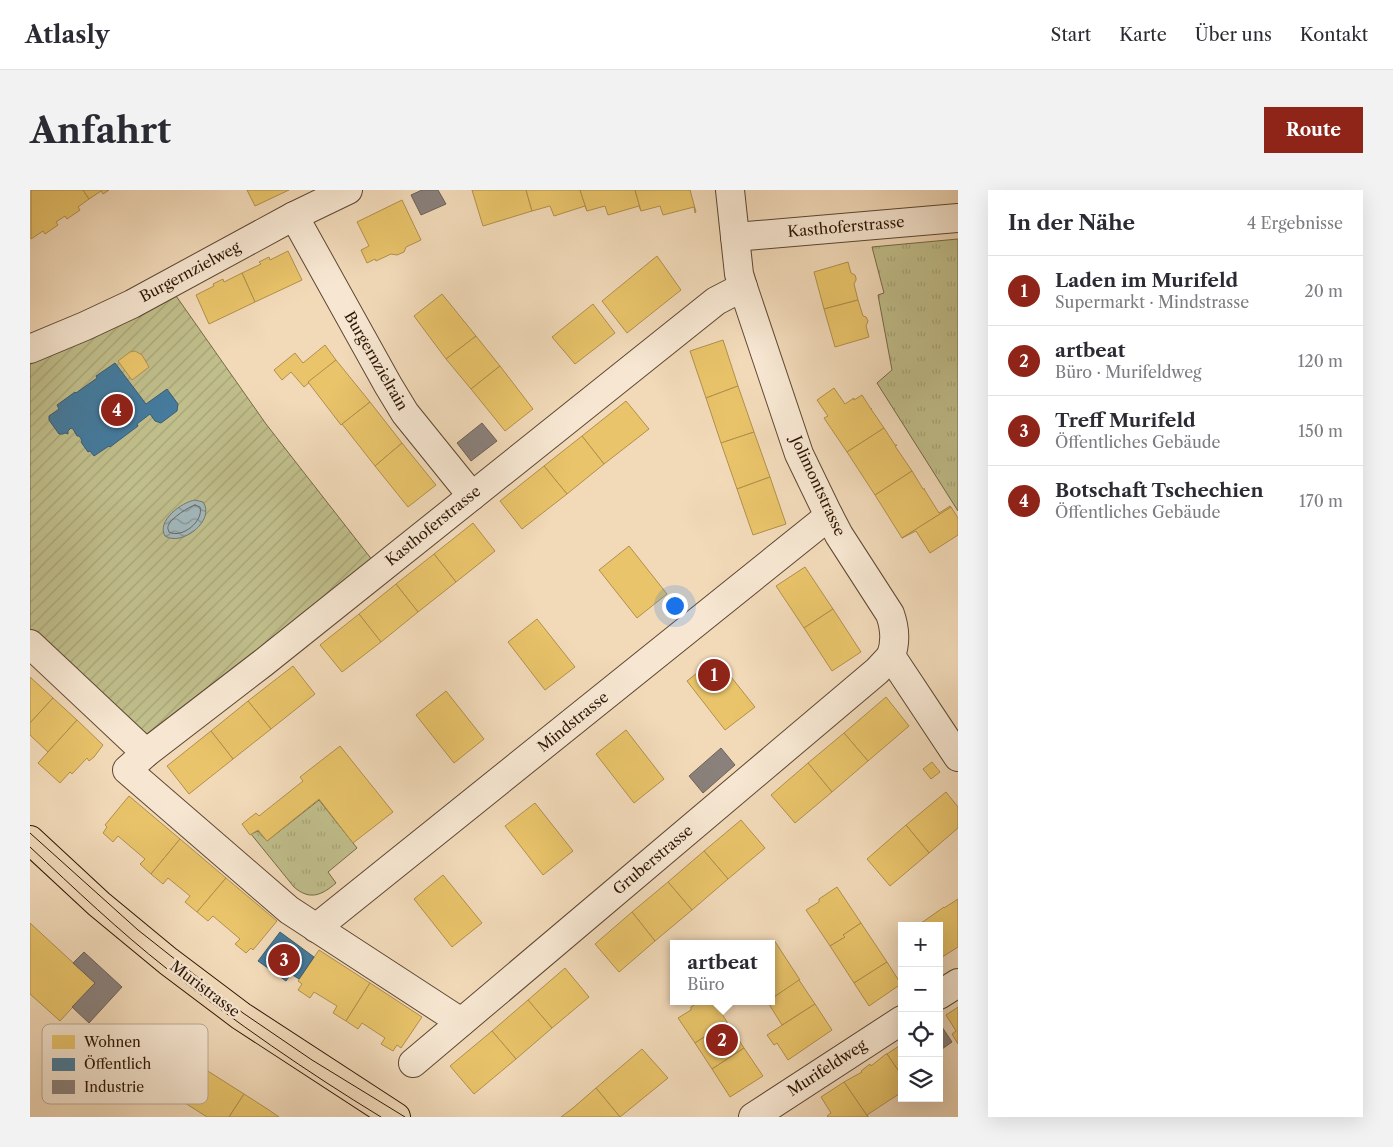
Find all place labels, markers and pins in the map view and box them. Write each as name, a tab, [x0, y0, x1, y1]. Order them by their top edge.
pin: 4	[101, 391, 133, 429]
pin: 1	[698, 656, 730, 694]
pin: 3	[268, 941, 300, 979]
pin: 2	[706, 1021, 738, 1059]

